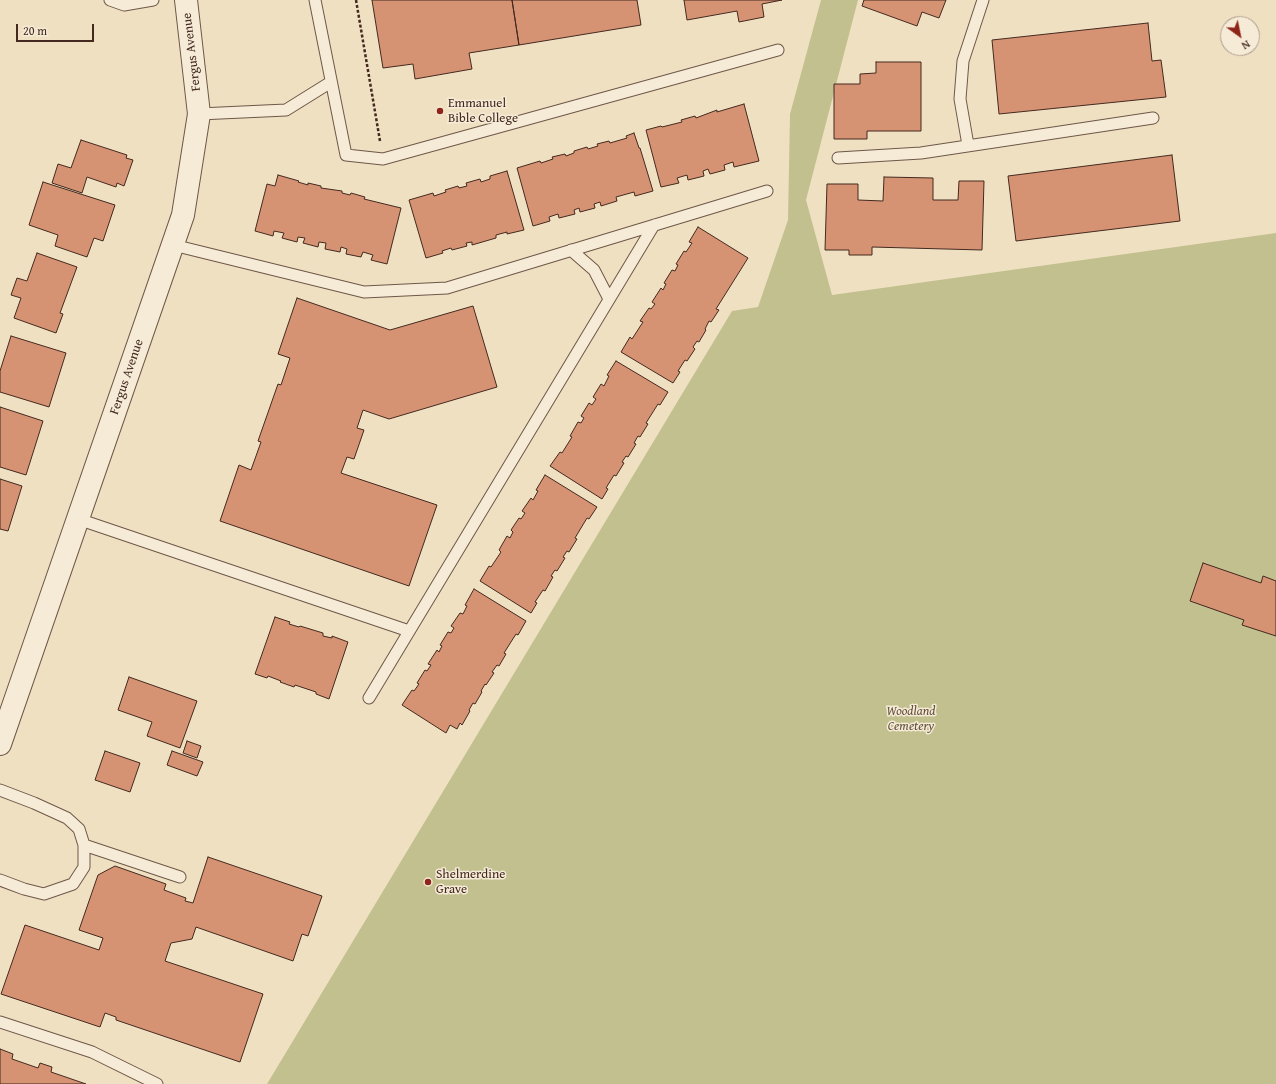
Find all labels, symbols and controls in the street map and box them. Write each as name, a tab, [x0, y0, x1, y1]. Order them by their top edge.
street label: Fergus Avenue	[179, 12, 205, 92]
scale bar	[18, 16, 96, 42]
north arrow	[1220, 16, 1260, 56]
text: 20 m	[23, 22, 47, 39]
text: N	[1239, 37, 1253, 54]
place label: Emmanuel Bible College	[448, 96, 518, 127]
marker: Emmanuel Bible College	[435, 106, 445, 116]
street label: Fergus Avenue	[107, 337, 147, 417]
park label: Woodland Cemetery	[886, 704, 936, 735]
place label: Shelmerdine Grave	[436, 867, 505, 898]
marker: Shelmerdine Grave	[423, 877, 433, 887]

